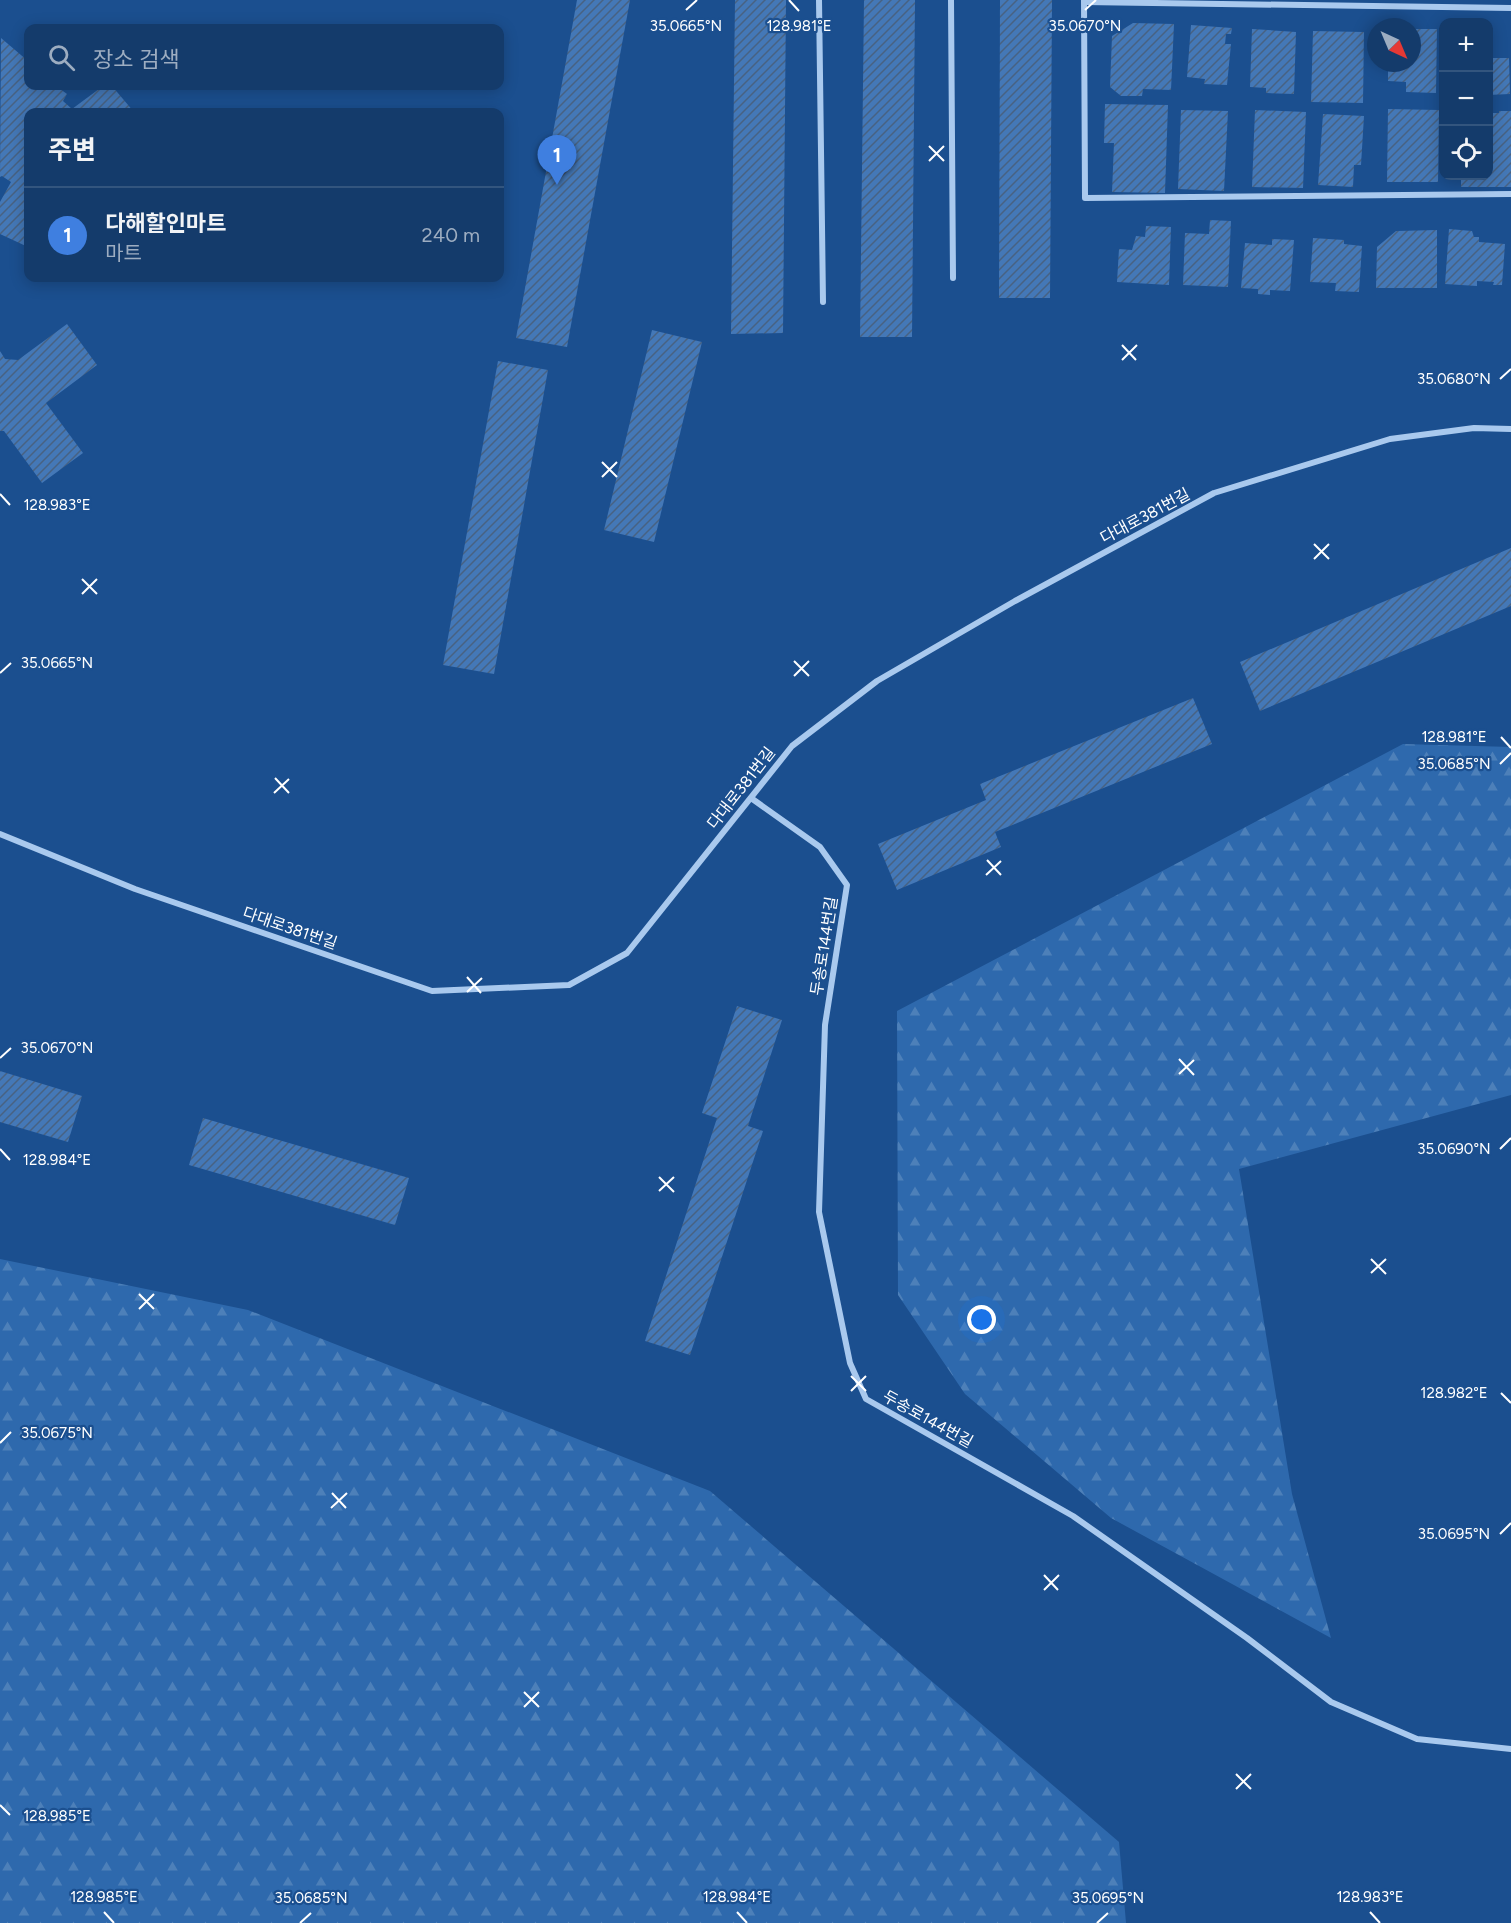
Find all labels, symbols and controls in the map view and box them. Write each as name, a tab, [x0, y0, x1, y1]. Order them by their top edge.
text: 35.0665°N	[650, 17, 722, 35]
text: 128.981°E	[766, 17, 832, 35]
text: 35.0670°N	[1049, 17, 1121, 35]
north arrow	[1367, 18, 1421, 72]
map controls	[1439, 18, 1493, 180]
button: +	[1439, 18, 1493, 72]
search box	[24, 24, 504, 90]
icon: search	[45, 41, 78, 74]
text: 장소 검색	[93, 46, 179, 73]
button: −	[1439, 72, 1493, 126]
button: locate	[1439, 126, 1493, 180]
text: 주변	[48, 134, 96, 166]
pin: 1	[538, 136, 576, 185]
text: 다해할인마트	[105, 210, 226, 237]
text: 1	[63, 223, 72, 247]
text: 240 m	[422, 223, 480, 247]
text: 마트	[105, 241, 142, 265]
text: 35.0680°N	[1417, 370, 1491, 388]
street label: 다대로381번길	[1097, 484, 1193, 548]
text: 128.983°E	[23, 496, 91, 514]
text: 35.0665°N	[21, 654, 93, 672]
text: 128.981°E	[1421, 728, 1487, 746]
street label: 다대로381번길	[703, 743, 779, 833]
text: 35.0685°N	[1418, 755, 1491, 773]
street label: 두송로144번길	[807, 895, 841, 997]
street label: 다대로381번길	[240, 903, 340, 953]
text: 35.0670°N	[21, 1039, 93, 1057]
text: 35.0690°N	[1417, 1140, 1491, 1158]
text: 128.984°E	[23, 1151, 91, 1169]
your location	[967, 1305, 996, 1334]
text: 128.982°E	[1420, 1384, 1488, 1402]
street label: 두송로144번길	[880, 1386, 976, 1452]
text: 35.0675°N	[21, 1424, 93, 1442]
text: 35.0695°N	[1418, 1525, 1490, 1543]
text: 128.985°E	[23, 1807, 91, 1825]
text: 128.985°E	[70, 1888, 138, 1906]
text: 128.984°E	[703, 1888, 771, 1906]
text: 128.983°E	[1336, 1888, 1404, 1906]
text: 35.0685°N	[275, 1889, 348, 1907]
text: 35.0695°N	[1072, 1889, 1144, 1907]

